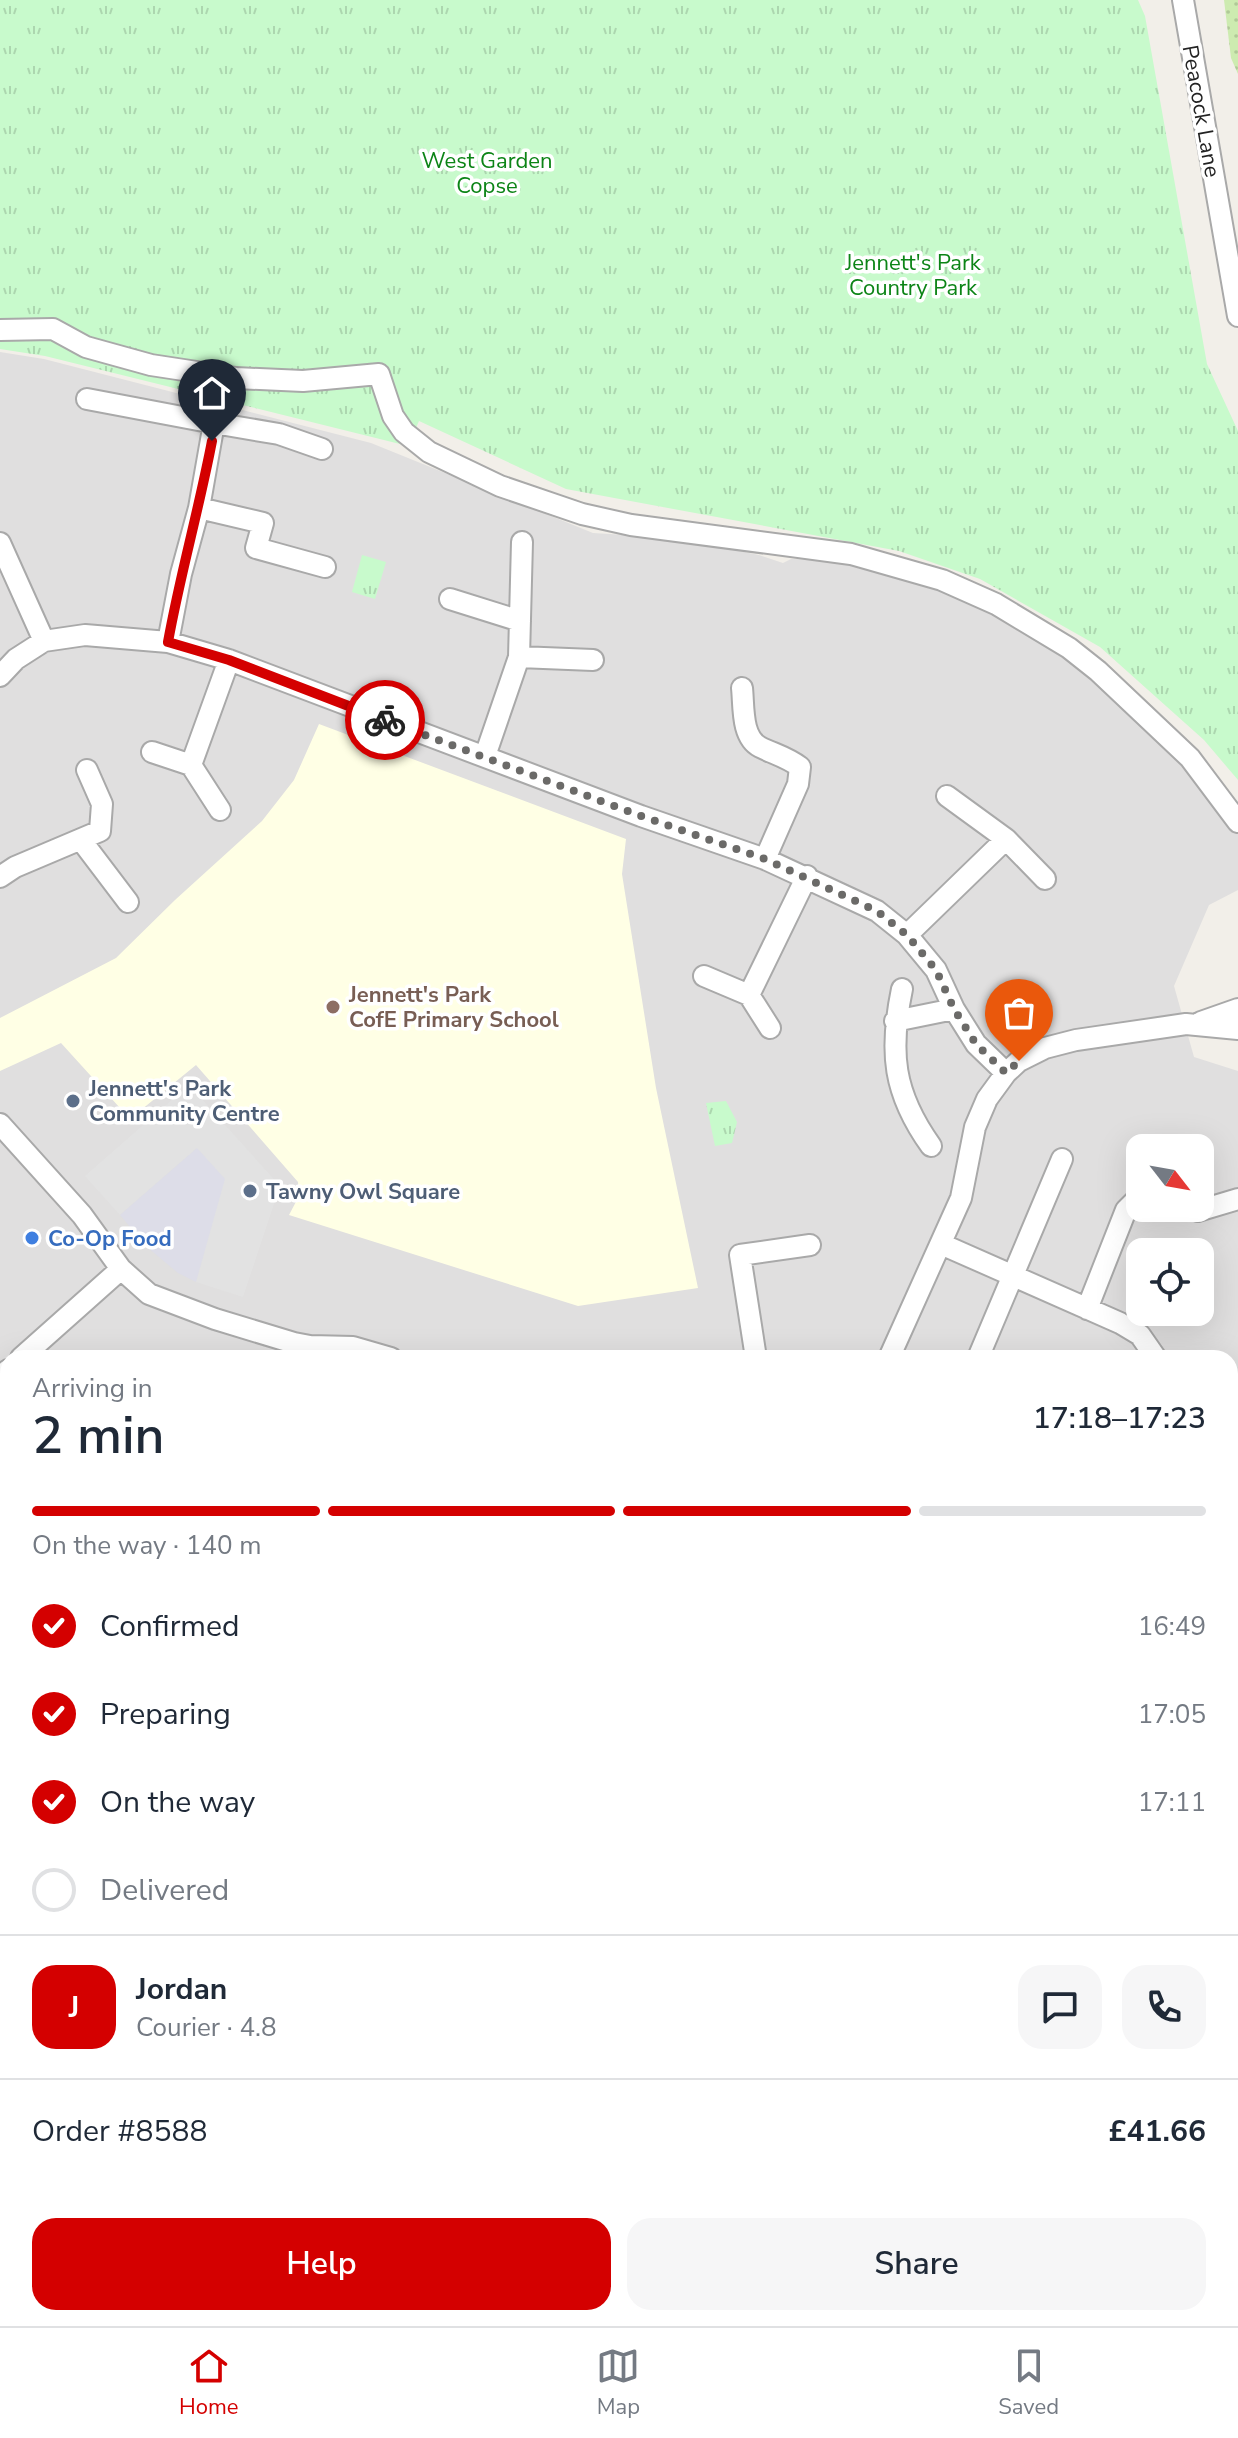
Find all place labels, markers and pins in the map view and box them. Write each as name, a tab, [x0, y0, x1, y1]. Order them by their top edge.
pin	[178, 359, 246, 441]
pin	[985, 979, 1053, 1061]
place label: Jennett's Park CofE Primary School	[348, 980, 559, 1035]
marker: Jennett's Park CofE Primary School	[324, 998, 342, 1016]
place label: Jennett's Park Community Centre	[88, 1074, 280, 1129]
marker: Jennett's Park Community Centre	[64, 1092, 82, 1110]
place label: Tawny Owl Square	[266, 1177, 460, 1207]
marker: Tawny Owl Square	[241, 1182, 259, 1200]
place label: Co-Op Food	[48, 1224, 172, 1254]
marker: Co-Op Food	[23, 1229, 41, 1247]

